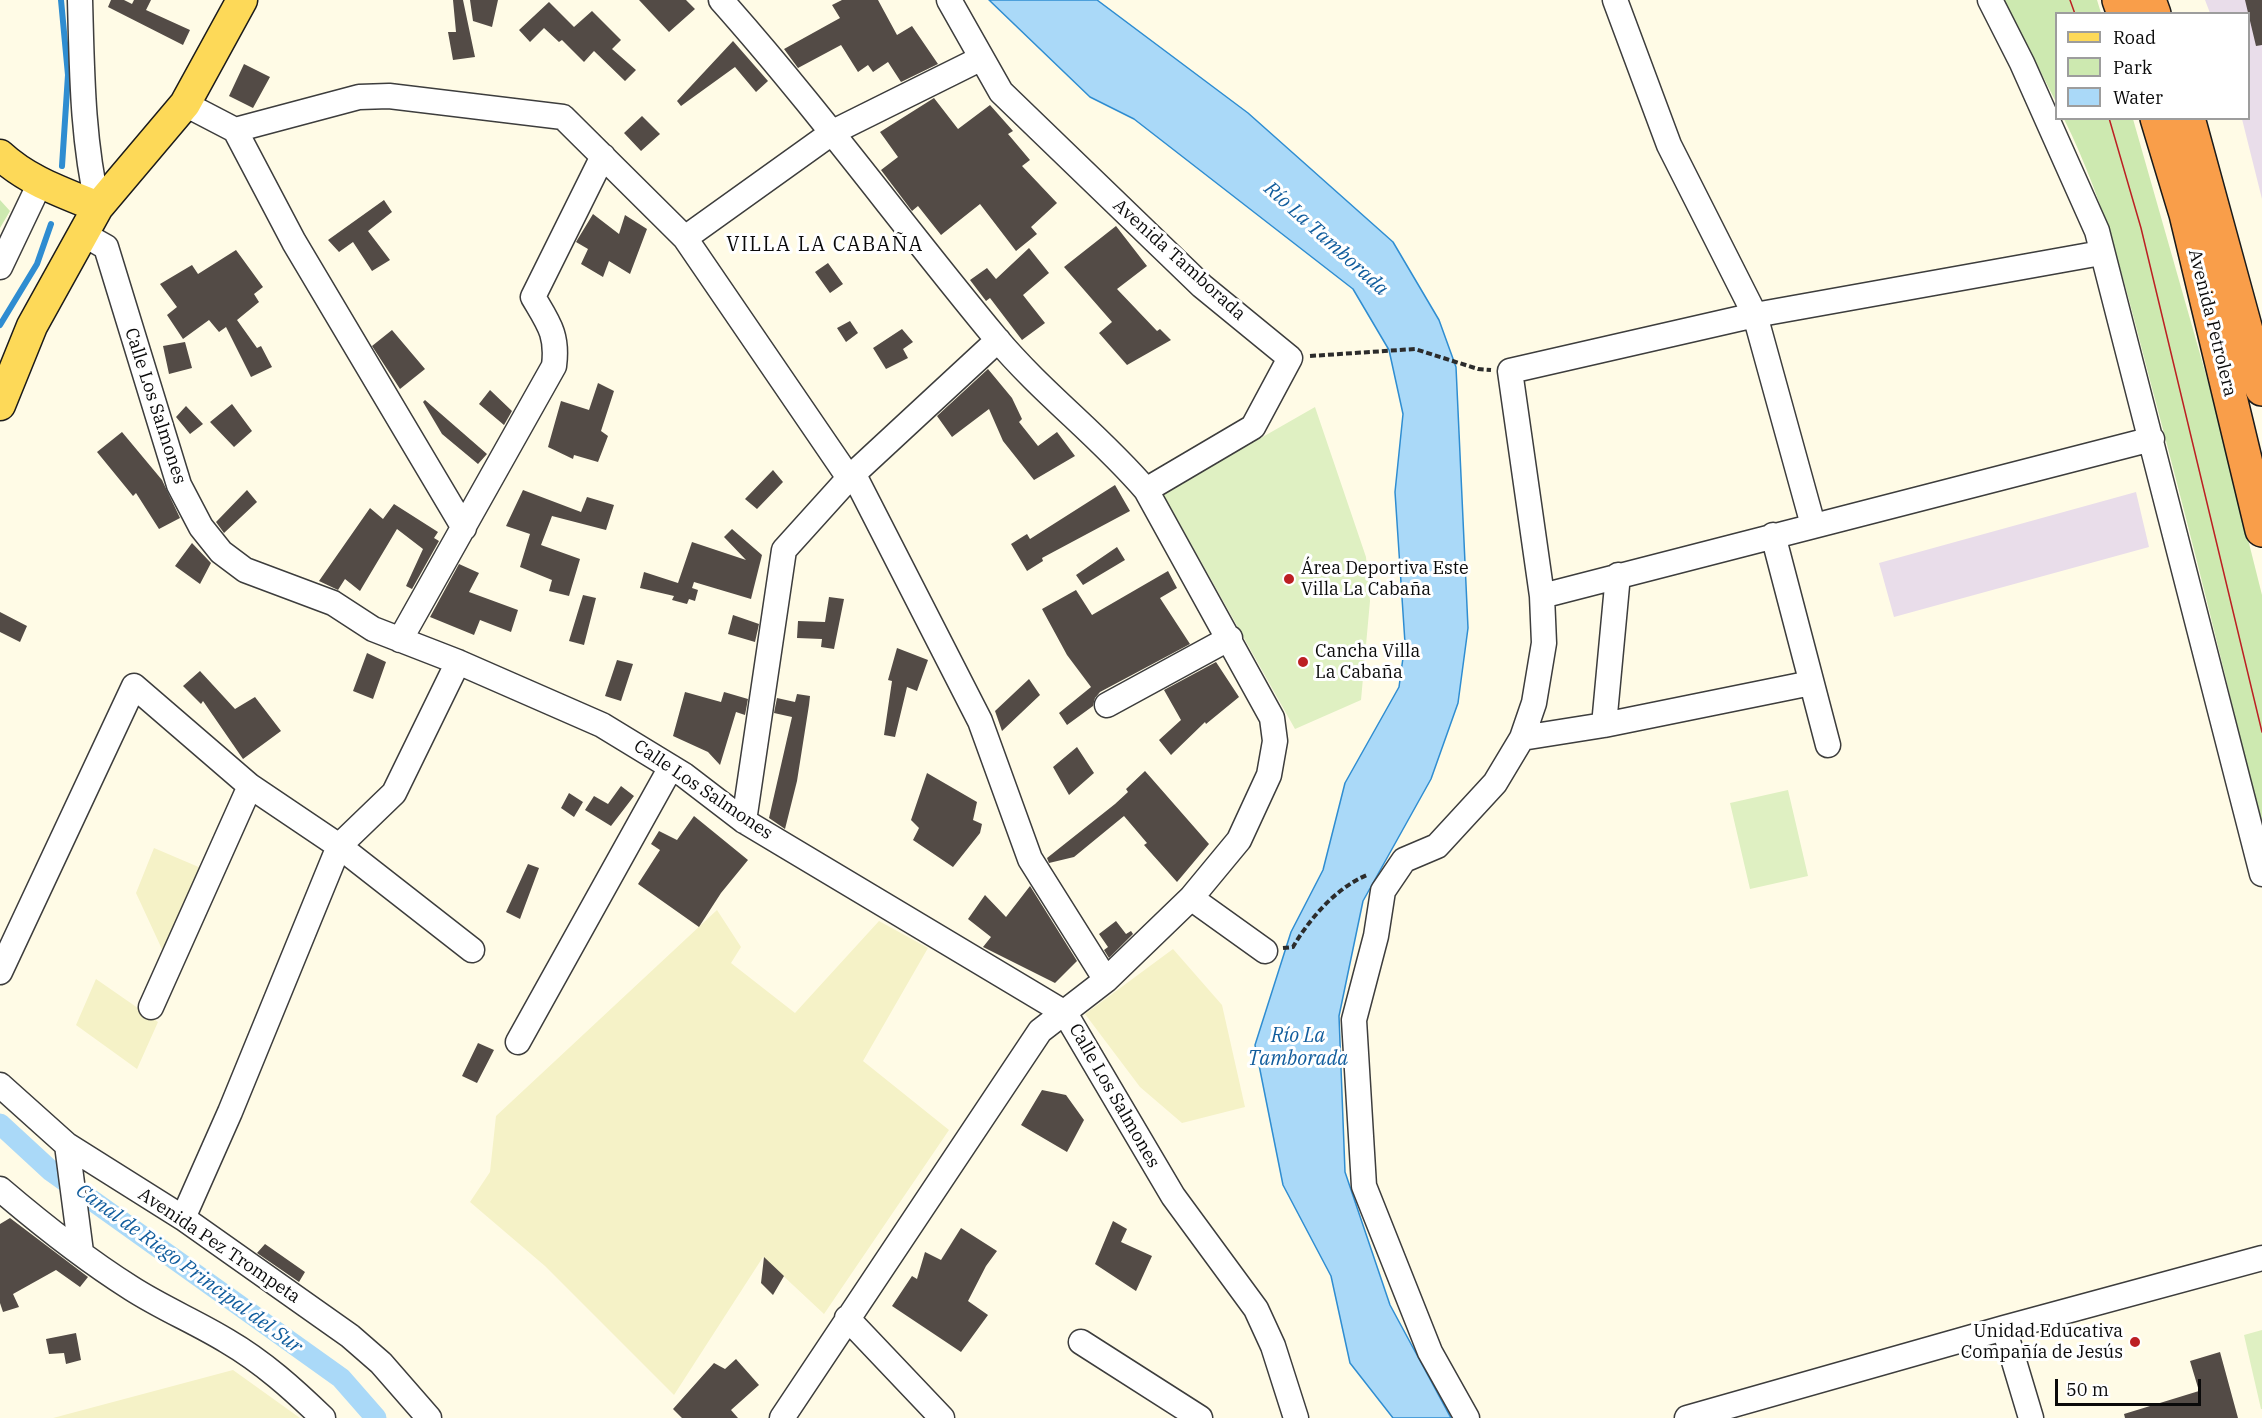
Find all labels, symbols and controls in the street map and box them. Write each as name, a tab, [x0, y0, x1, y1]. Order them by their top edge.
legend	[2055, 12, 2250, 120]
text: Road	[2113, 26, 2156, 49]
text: Park	[2113, 56, 2152, 79]
text: Water	[2113, 86, 2163, 109]
water label: Río La Tamborada	[1259, 177, 1393, 301]
street label: Avenida Tamborada	[1108, 195, 1250, 325]
district label: VILLA LA CABAÑA	[726, 233, 924, 257]
street label: Avenida Petrolera	[2183, 247, 2241, 399]
street label: Calle Los Salmones	[120, 325, 190, 487]
place label: Área Deportiva Este Villa La Cabaña	[1301, 558, 1469, 600]
marker: Área Deportiva Este Villa La Cabaña	[1282, 572, 1296, 586]
place label: Cancha Villa La Cabaña	[1315, 641, 1420, 684]
marker: Cancha Villa La Cabaña	[1296, 655, 1310, 669]
street label: Calle Los Salmones	[629, 736, 777, 844]
street label: Calle Los Salmones	[1064, 1020, 1164, 1172]
water label: Río La Tamborada	[1248, 1024, 1348, 1071]
water label: Canal de Riego Principal del Sur	[71, 1179, 307, 1359]
street label: Avenida Pez Trompeta	[134, 1184, 304, 1308]
place label: Unidad Educativa Compañía de Jesús	[1961, 1321, 2123, 1364]
marker: Unidad Educativa Compañía de Jesús	[2128, 1335, 2142, 1349]
scale bar	[2058, 1367, 2204, 1405]
text: 50 m	[2066, 1378, 2109, 1401]

